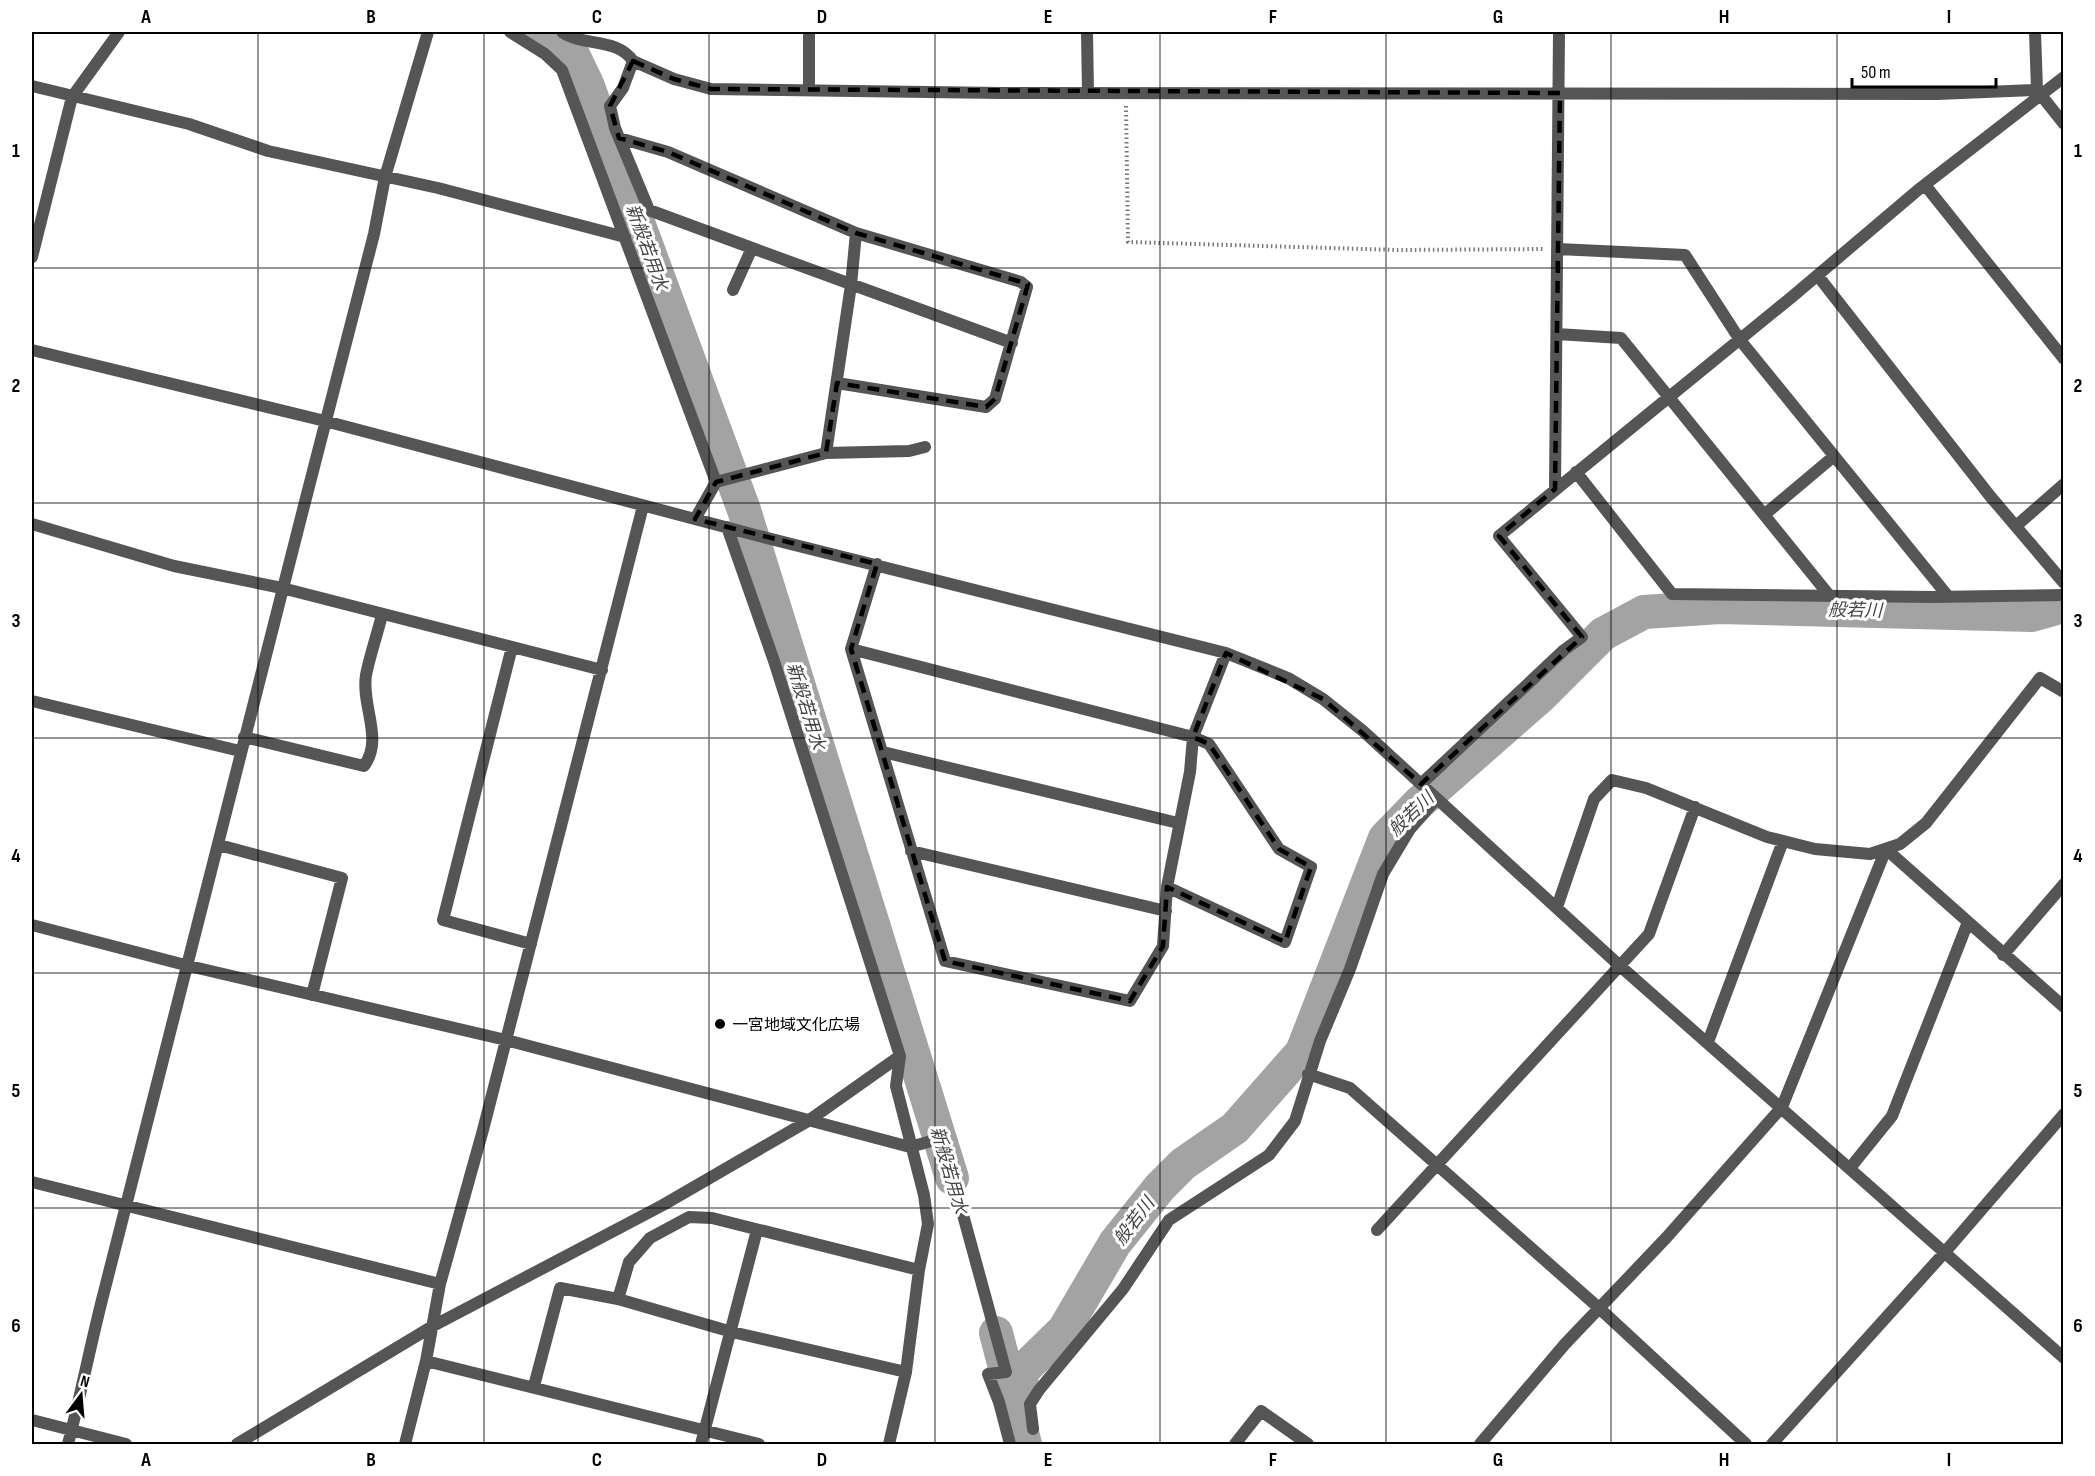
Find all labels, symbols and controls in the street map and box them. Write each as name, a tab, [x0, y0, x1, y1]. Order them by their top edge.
text: A	[140, 5, 151, 29]
text: B	[366, 5, 376, 29]
text: C	[592, 5, 602, 29]
text: D	[817, 5, 827, 29]
text: E	[1044, 5, 1052, 29]
text: F	[1269, 5, 1277, 29]
text: G	[1493, 5, 1503, 29]
text: H	[1719, 5, 1729, 29]
text: I	[1947, 5, 1951, 29]
scale bar	[1852, 51, 1996, 89]
text: 50 m	[1861, 62, 1891, 83]
text: 1	[12, 139, 20, 163]
text: 1	[2074, 139, 2082, 163]
water label: 新般若用水	[621, 201, 672, 295]
text: 2	[12, 374, 20, 398]
text: 2	[2074, 374, 2082, 398]
water label: 般若川	[1828, 600, 1884, 622]
text: 3	[12, 609, 21, 633]
text: 3	[2074, 609, 2083, 633]
water label: 新般若用水	[782, 660, 829, 754]
water label: 般若川	[1385, 787, 1440, 841]
text: 4	[11, 844, 21, 868]
text: 4	[2073, 844, 2083, 868]
place label: 一宮地域文化広場	[732, 1016, 860, 1035]
marker: 一宮地域文化広場	[713, 1017, 727, 1031]
text: 5	[12, 1079, 21, 1103]
text: 5	[2074, 1079, 2083, 1103]
water label: 新般若用水	[926, 1124, 972, 1218]
water label: 般若川	[1110, 1192, 1160, 1249]
text: 6	[11, 1314, 21, 1338]
text: 6	[2073, 1314, 2083, 1338]
north arrow	[51, 1365, 111, 1425]
text: N	[78, 1372, 91, 1392]
text: A	[140, 1448, 151, 1472]
text: B	[366, 1448, 376, 1472]
text: C	[592, 1448, 602, 1472]
text: D	[817, 1448, 827, 1472]
text: E	[1044, 1448, 1052, 1472]
text: F	[1269, 1448, 1277, 1472]
text: G	[1493, 1448, 1503, 1472]
text: H	[1719, 1448, 1729, 1472]
text: I	[1947, 1448, 1951, 1472]

